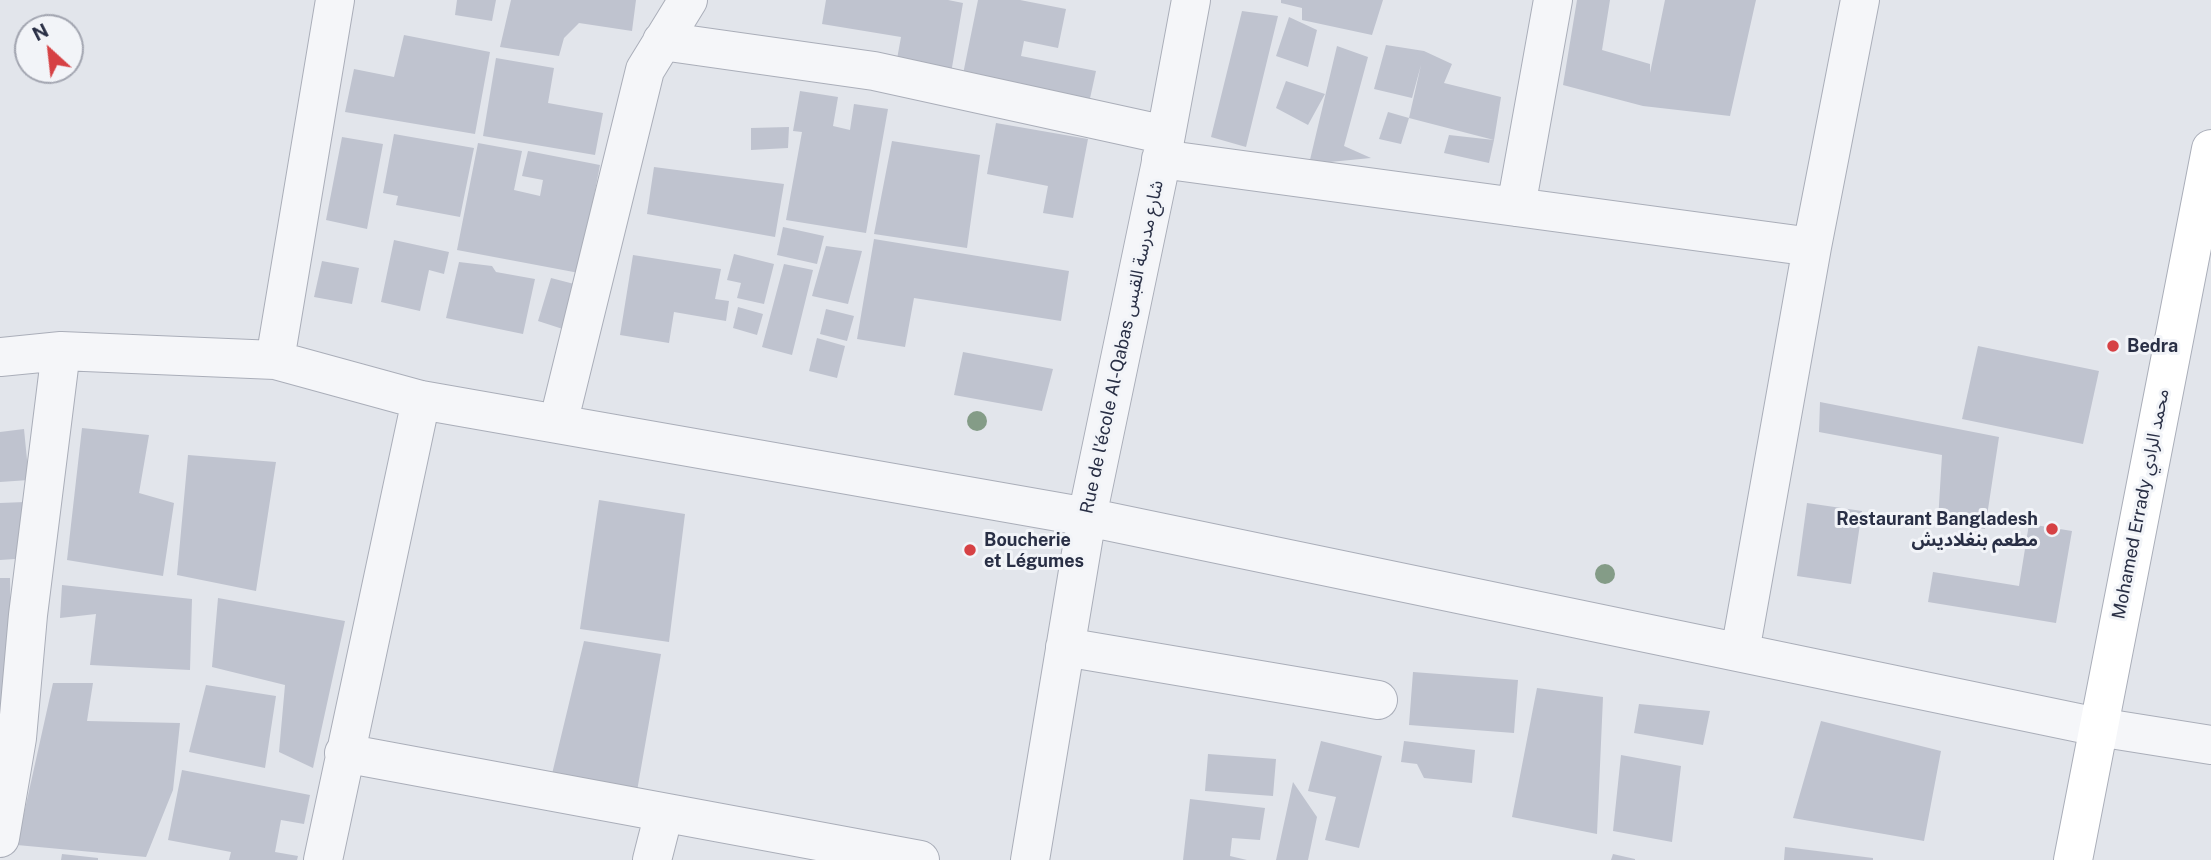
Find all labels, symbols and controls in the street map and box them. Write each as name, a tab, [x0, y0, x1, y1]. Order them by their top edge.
north arrow	[14, 14, 84, 84]
text: N	[29, 19, 52, 45]
street label: Rue de l'école Al-Qabas شارع مدرسة القبس	[1076, 178, 1168, 516]
place label: Bedra	[2127, 335, 2178, 357]
marker: Bedra	[2105, 338, 2121, 354]
street label: Mohamed Errady محمد الرادي	[2108, 387, 2174, 621]
place label: Restaurant Bangladesh مطعم بنغلاديش	[1836, 508, 2038, 550]
marker: Restaurant Bangladesh مطعم بنغلاديش	[2044, 521, 2060, 537]
place label: Boucherie et Légumes	[984, 529, 1084, 572]
marker: Boucherie et Légumes	[962, 542, 978, 558]

